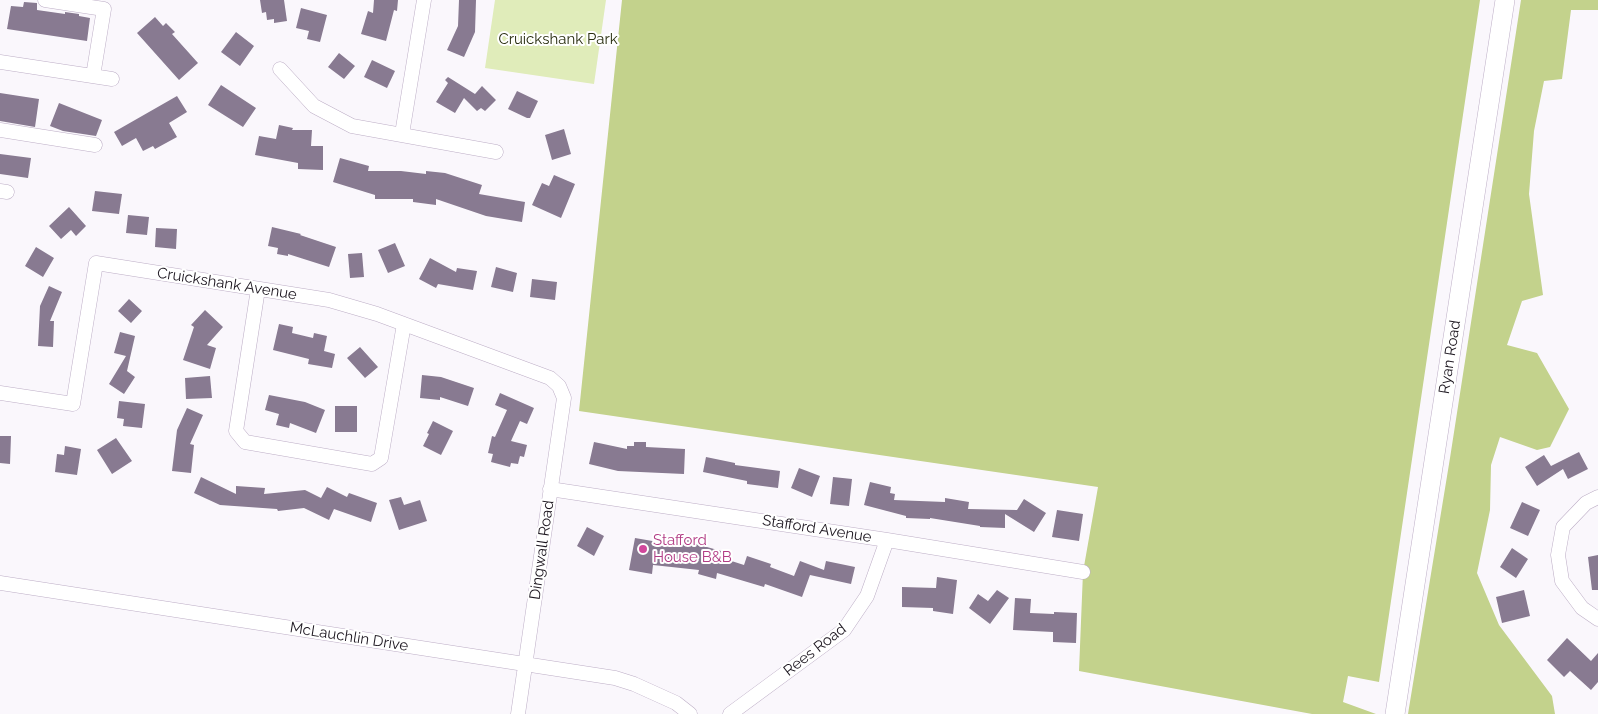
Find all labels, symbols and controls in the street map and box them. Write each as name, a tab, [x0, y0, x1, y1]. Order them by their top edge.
park label: Cruickshank Park	[498, 30, 618, 48]
street label: Cruickshank Avenue	[156, 264, 298, 304]
street label: Ryan Road	[1435, 319, 1465, 395]
street label: Dingwall Road	[526, 499, 558, 601]
street label: Stafford Avenue	[761, 511, 873, 547]
place label: Stafford House B&B	[653, 531, 732, 566]
marker: Stafford House B&B	[637, 543, 649, 555]
street label: McLauchlin Drive	[288, 619, 410, 655]
street label: Rees Road	[780, 620, 850, 680]

